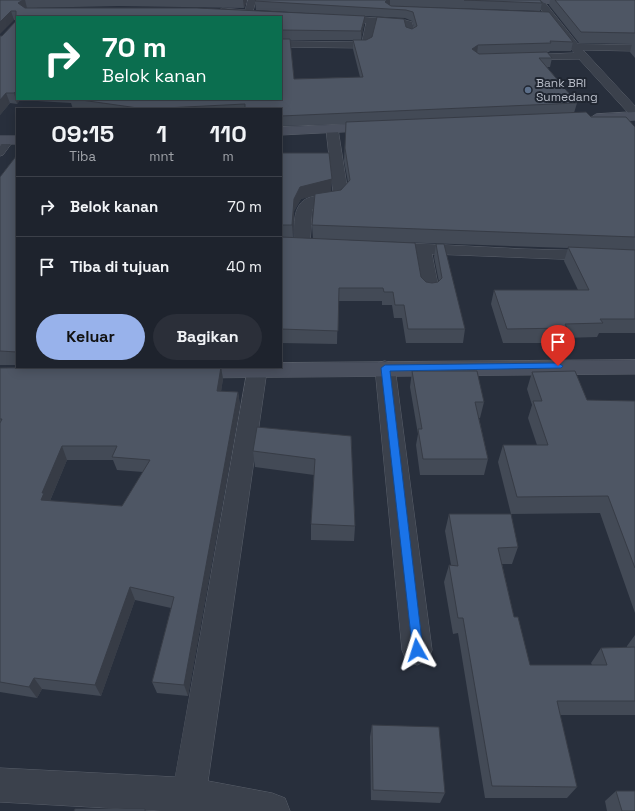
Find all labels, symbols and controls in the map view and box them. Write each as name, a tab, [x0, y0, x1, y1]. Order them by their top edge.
text: 70 m	[102, 29, 167, 65]
icon: right	[36, 32, 88, 84]
text: Belok kanan	[102, 64, 207, 87]
place label: Bank BRI Sumedang	[536, 75, 598, 105]
marker: Bank BRI Sumedang	[523, 85, 533, 95]
text: 09:15	[51, 118, 114, 149]
text: 1	[156, 118, 167, 149]
text: 110	[210, 118, 247, 149]
text: Tiba	[69, 148, 96, 165]
text: mnt	[149, 148, 174, 165]
text: m	[223, 148, 234, 165]
icon: right	[36, 196, 58, 218]
text: Belok kanan	[70, 197, 158, 216]
text: 70 m	[227, 197, 262, 216]
icon: arrive	[36, 256, 58, 278]
text: Tiba di tujuan	[70, 257, 169, 276]
text: 40 m	[226, 257, 262, 276]
button: Keluar	[36, 314, 145, 360]
button: Bagikan	[153, 314, 262, 360]
pin	[541, 325, 575, 366]
icon: arrive	[547, 331, 569, 353]
position arrow	[396, 629, 438, 671]

